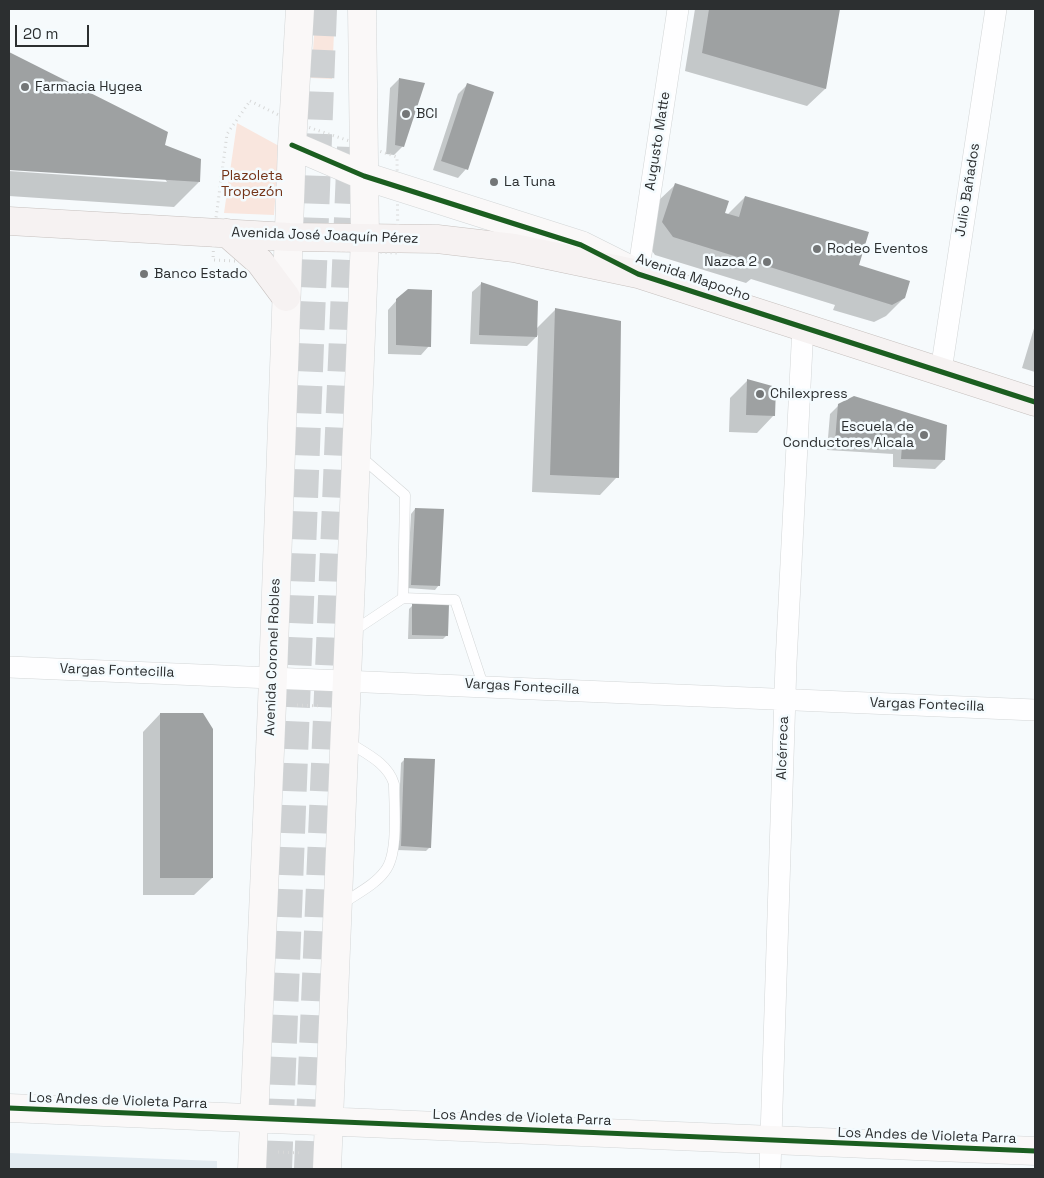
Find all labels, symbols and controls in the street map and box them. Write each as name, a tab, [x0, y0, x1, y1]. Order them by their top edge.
scale bar	[18, 15, 91, 47]
text: 20 m	[23, 24, 58, 43]
place label: Farmacia Hygea	[35, 79, 142, 95]
marker: Farmacia Hygea	[19, 81, 31, 93]
street label: Augusto Matte	[642, 90, 674, 192]
place label: BCI	[416, 106, 438, 122]
marker: BCI	[400, 108, 412, 120]
street label: Julio Bañados	[952, 142, 984, 238]
park label: Plazoleta Tropezón	[221, 168, 283, 200]
place label: La Tuna	[504, 174, 556, 190]
marker: La Tuna	[488, 176, 500, 188]
street label: Avenida José Joaquín Pérez	[231, 224, 419, 248]
place label: Rodeo Eventos	[827, 241, 928, 257]
marker: Rodeo Eventos	[811, 243, 823, 255]
street label: Avenida Mapocho	[633, 250, 753, 306]
place label: Nazca 2	[704, 254, 757, 270]
marker: Nazca 2	[761, 256, 773, 268]
place label: Banco Estado	[154, 266, 248, 282]
marker: Banco Estado	[138, 268, 150, 280]
place label: Chilexpress	[770, 386, 848, 402]
marker: Chilexpress	[754, 388, 766, 400]
place label: Escuela de Conductores Alcala	[783, 419, 914, 452]
marker: Escuela de Conductores Alcala	[918, 429, 930, 441]
street label: Avenida Coronel Robles	[262, 578, 284, 736]
street label: Vargas Fontecilla	[59, 661, 175, 681]
street label: Vargas Fontecilla	[464, 676, 580, 698]
street label: Vargas Fontecilla	[869, 695, 985, 715]
street label: Alcérreca	[773, 716, 793, 780]
street label: Los Andes de Violeta Parra	[28, 1089, 208, 1113]
street label: Los Andes de Violeta Parra	[432, 1106, 612, 1130]
street label: Los Andes de Violeta Parra	[837, 1124, 1017, 1148]

